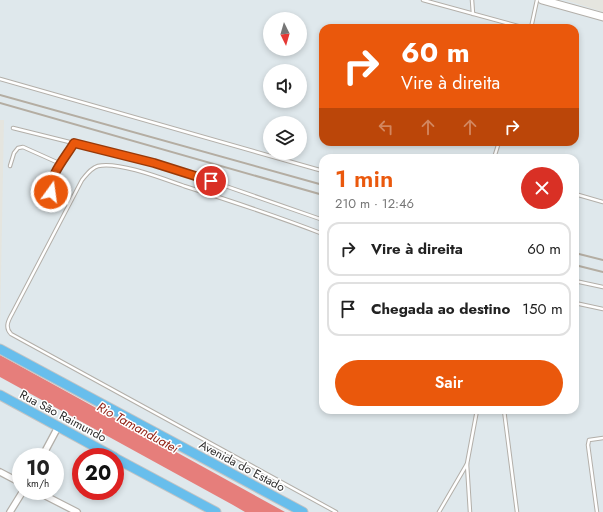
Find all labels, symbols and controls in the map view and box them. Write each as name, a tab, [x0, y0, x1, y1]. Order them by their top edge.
north arrow	[263, 12, 307, 56]
map controls	[263, 12, 307, 160]
text: 60 m	[401, 32, 470, 73]
icon: right	[335, 40, 387, 92]
button: sound	[263, 64, 307, 108]
text: Vire à direita	[401, 70, 500, 96]
button: layers	[263, 116, 307, 160]
icon: left	[375, 116, 397, 138]
icon: ahead	[417, 116, 439, 138]
icon: ahead	[459, 116, 481, 138]
icon: right	[501, 116, 523, 138]
text: 1 min	[335, 161, 393, 196]
pin	[194, 164, 228, 198]
button: close	[521, 167, 563, 209]
icon: arrive	[200, 170, 222, 192]
position arrow	[30, 171, 72, 213]
text: 210 m · 12:46	[335, 194, 414, 213]
icon: right	[337, 238, 359, 260]
text: Vire à direita	[371, 238, 463, 260]
text: 60 m	[527, 238, 561, 260]
icon: arrive	[337, 298, 359, 320]
text: Chegada ao destino	[371, 298, 510, 320]
text: 150 m	[522, 298, 563, 320]
button: Sair	[335, 360, 563, 406]
street label: Rua São Raimundo	[16, 386, 110, 447]
water label: Rio Tamanduateí	[94, 397, 183, 458]
street label: Avenida do Estado	[196, 436, 288, 496]
speed limit sign: 20	[72, 448, 124, 500]
text: 10	[26, 454, 50, 483]
text: km/h	[27, 476, 49, 491]

